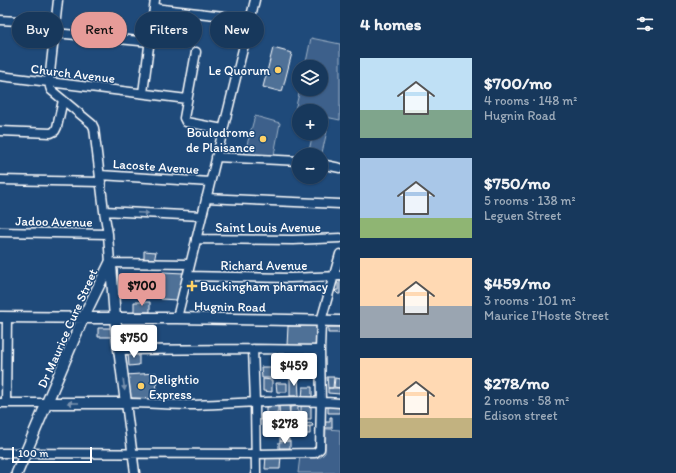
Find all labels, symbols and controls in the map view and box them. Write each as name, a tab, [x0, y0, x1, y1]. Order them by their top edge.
chip: Buy	[12, 12, 63, 48]
chip: Rent	[71, 12, 127, 48]
chip: Filters	[135, 12, 202, 48]
chip: New	[210, 12, 264, 48]
icon: filters	[634, 13, 656, 35]
text: 4 homes	[360, 14, 421, 34]
map controls	[292, 60, 328, 184]
button: layers	[292, 60, 328, 96]
street label: Church Avenue	[30, 61, 116, 86]
place label: Le Quorum	[208, 63, 271, 78]
marker: Le Quorum	[273, 65, 283, 75]
text: $700/mo	[484, 73, 552, 93]
icon: home	[392, 74, 440, 122]
text: 4 rooms · 148 m²	[484, 93, 577, 108]
button: +	[292, 104, 328, 140]
text: Hugnin Road	[484, 108, 556, 123]
place label: Boulodrome de Plaisance	[186, 125, 255, 155]
marker: Boulodrome de Plaisance	[258, 134, 268, 144]
button: −	[292, 148, 328, 184]
street label: Lacoste Avenue	[112, 156, 200, 177]
text: $750/mo	[484, 173, 551, 193]
icon: home	[392, 174, 440, 222]
text: 5 rooms · 138 m²	[484, 193, 576, 208]
text: Leguen Street	[484, 208, 561, 223]
one-way arrow	[137, 209, 149, 216]
street label: Jadoo Avenue	[15, 213, 93, 230]
street label: Saint Louis Avenue	[215, 220, 321, 235]
street label: Richard Avenue	[221, 258, 307, 273]
street label: Dr Maurice Cure Street	[34, 266, 101, 390]
pin: $700	[118, 273, 166, 307]
text: $459/mo	[484, 273, 551, 293]
icon: home	[392, 274, 440, 322]
text: $700	[127, 278, 157, 293]
place label: Buckingham pharmacy	[200, 279, 328, 294]
marker: Buckingham pharmacy	[187, 281, 197, 291]
text: 3 rooms · 101 m²	[484, 293, 576, 308]
street label: Hugnin Road	[194, 298, 266, 315]
text: Maurice I'Hoste Street	[484, 308, 609, 323]
pin: $750	[110, 325, 158, 359]
text: $750	[120, 330, 148, 345]
pin: $459	[270, 353, 318, 387]
text: $459	[280, 358, 308, 373]
place label: Delightio Express	[149, 372, 200, 402]
text: $278/mo	[484, 373, 549, 393]
icon: home	[392, 374, 440, 422]
one-way arrow	[121, 379, 127, 391]
marker: Delightio Express	[136, 381, 146, 391]
text: 2 rooms · 58 m²	[484, 393, 569, 408]
one-way arrow	[66, 400, 79, 406]
text: Edison street	[484, 408, 558, 423]
pin: $278	[261, 411, 309, 445]
text: $278	[271, 416, 299, 431]
scale bar	[12, 445, 92, 464]
text: 100 m	[18, 447, 48, 460]

